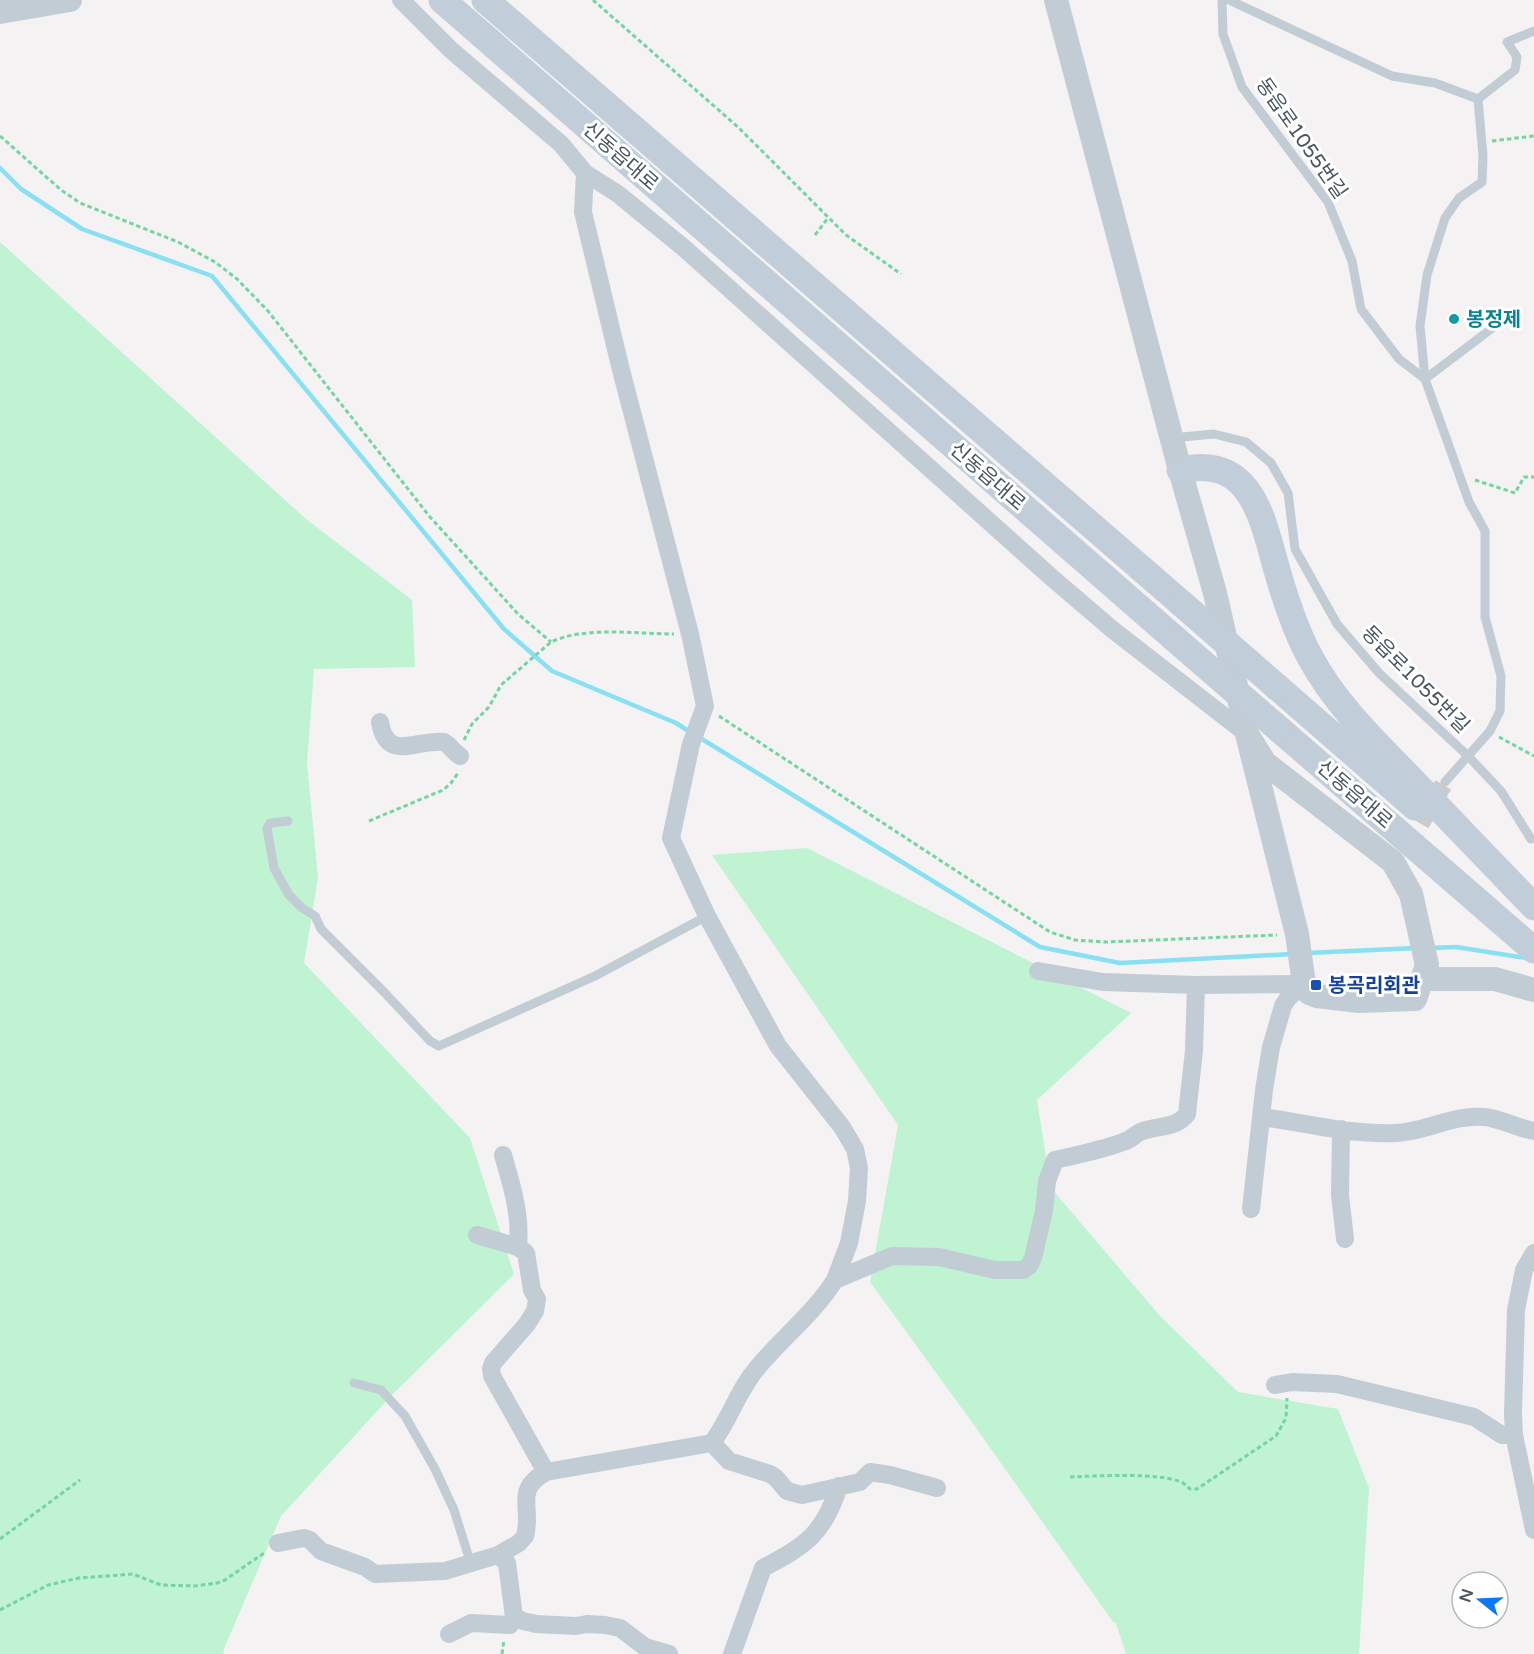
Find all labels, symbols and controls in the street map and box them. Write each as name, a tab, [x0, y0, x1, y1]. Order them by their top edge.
street label: 동읍로1055번길	[1251, 73, 1352, 204]
street label: 신동읍대로	[578, 118, 663, 196]
place label: 봉정제	[1466, 308, 1521, 332]
marker: 봉정제	[1447, 312, 1461, 326]
street label: 신동읍대로	[945, 438, 1030, 516]
street label: 동읍로1055번길	[1357, 621, 1474, 738]
street label: 신동읍대로	[1312, 756, 1397, 834]
place label: 봉곡리회관	[1328, 974, 1421, 998]
marker: 봉곡리회관	[1309, 978, 1323, 992]
north arrow	[1450, 1570, 1510, 1630]
text: N	[1455, 1586, 1478, 1605]

